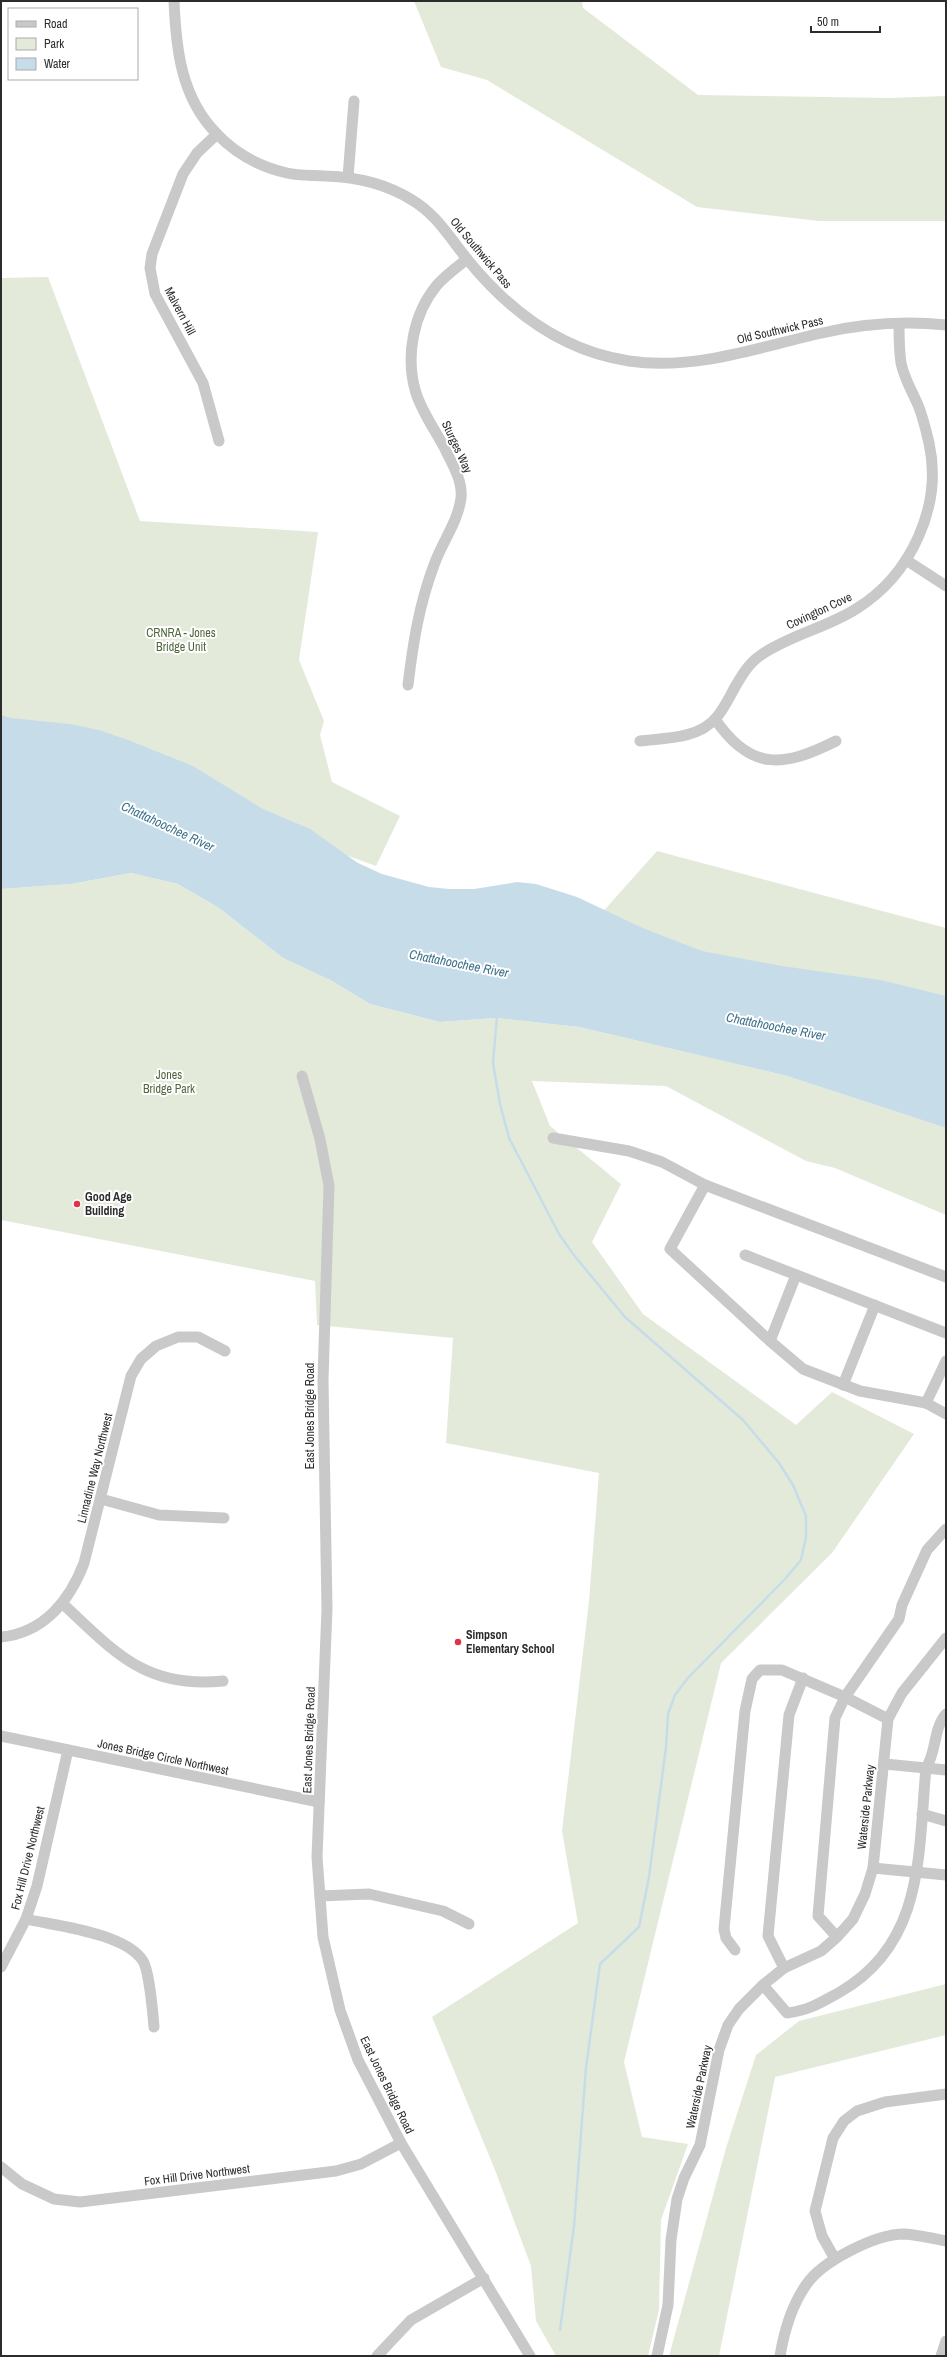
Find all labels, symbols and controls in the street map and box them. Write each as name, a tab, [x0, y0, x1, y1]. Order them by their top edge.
legend	[8, 8, 138, 80]
scale bar	[811, 8, 880, 34]
text: 50 m	[817, 14, 839, 30]
text: Road	[44, 16, 68, 32]
text: Park	[44, 36, 64, 52]
text: Water	[44, 56, 71, 72]
street label: Old Southwick Pass	[447, 214, 515, 292]
street label: Malvern Hill	[161, 284, 199, 338]
street label: Old Southwick Pass	[735, 312, 825, 348]
street label: Sturges Way	[438, 418, 476, 476]
street label: Covington Cove	[784, 589, 854, 633]
park label: CRNRA - Jones Bridge Unit	[146, 625, 216, 655]
water label: Chattahoochee River	[119, 797, 217, 856]
water label: Chattahoochee River	[408, 946, 510, 982]
water label: Chattahoochee River	[725, 1009, 827, 1045]
park label: Jones Bridge Park	[143, 1067, 195, 1097]
place label: Good Age Building	[85, 1189, 132, 1219]
marker: Good Age Building	[72, 1199, 82, 1209]
street label: East Jones Bridge Road	[302, 1363, 318, 1469]
street label: Linnadine Way Northwest	[74, 1411, 116, 1525]
place label: Simpson Elementary School	[466, 1627, 555, 1657]
marker: Simpson Elementary School	[453, 1637, 463, 1647]
street label: East Jones Bridge Road	[299, 1686, 319, 1794]
street label: Jones Bridge Circle Northwest	[96, 1735, 230, 1779]
street label: Waterside Parkway	[854, 1764, 878, 1850]
street label: Fox Hill Drive Northwest	[7, 1804, 49, 1911]
street label: East Jones Bridge Road	[356, 2034, 418, 2136]
street label: Waterside Parkway	[682, 2044, 716, 2130]
street label: Fox Hill Drive Northwest	[143, 2161, 251, 2189]

